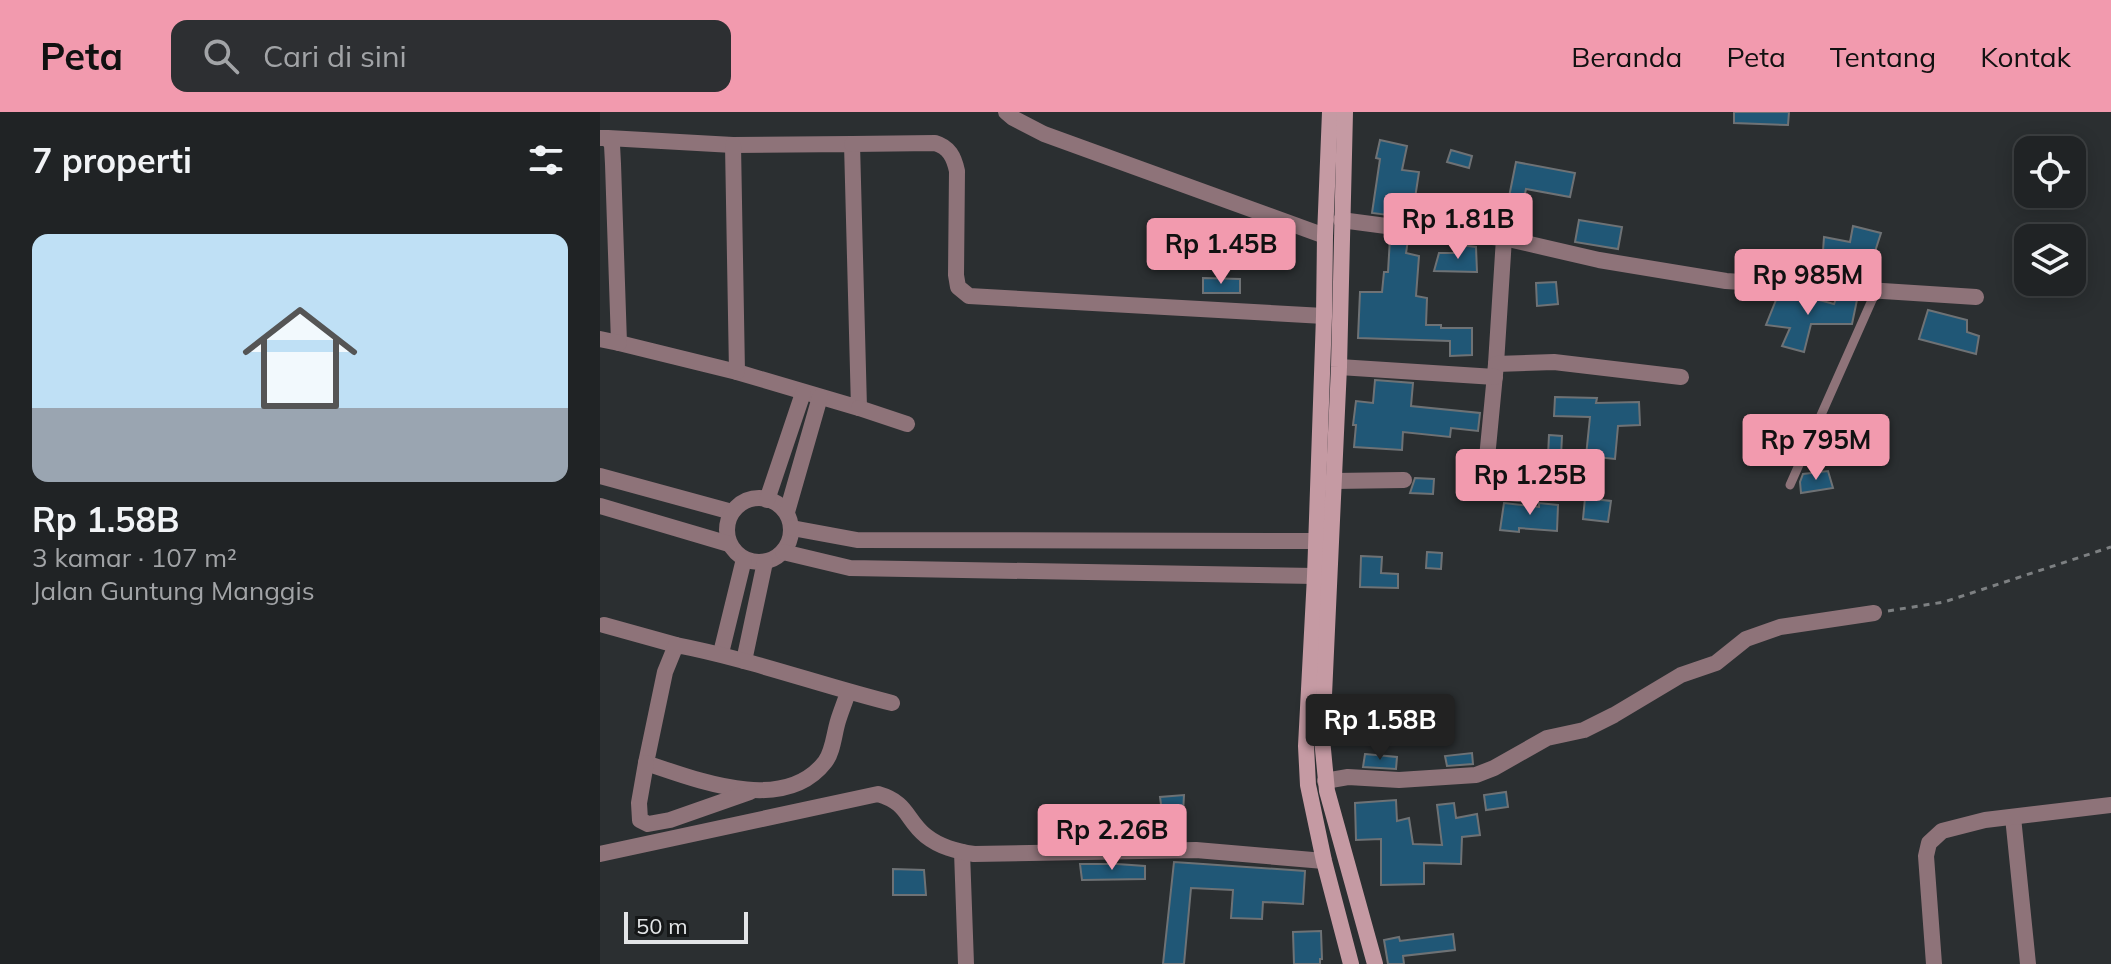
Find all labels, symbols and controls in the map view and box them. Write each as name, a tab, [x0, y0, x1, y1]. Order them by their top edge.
search box	[171, 20, 731, 92]
text: Peta	[40, 32, 123, 80]
icon: search	[199, 34, 243, 78]
text: Cari di sini	[263, 37, 407, 75]
text: Beranda	[1571, 39, 1682, 74]
text: Peta	[1726, 39, 1786, 74]
text: Tentang	[1830, 39, 1936, 74]
text: Kontak	[1980, 39, 2071, 74]
map controls	[2014, 136, 2086, 296]
button: locate	[2014, 136, 2086, 208]
icon: filters	[524, 138, 568, 182]
text: 7 properti	[32, 139, 192, 182]
pin: Rp 1.81B	[1375, 193, 1541, 261]
text: Rp 1.81B	[1402, 202, 1514, 235]
pin: Rp 1.45B	[1138, 218, 1304, 286]
button: layers	[2014, 224, 2086, 296]
text: Rp 1.45B	[1165, 227, 1277, 260]
pin: Rp 985M	[1734, 249, 1882, 317]
text: Rp 985M	[1753, 258, 1863, 291]
icon: home	[228, 286, 372, 430]
pin: Rp 795M	[1742, 414, 1890, 482]
text: Rp 795M	[1761, 423, 1871, 456]
pin: Rp 1.25B	[1447, 449, 1613, 517]
text: Rp 1.25B	[1474, 458, 1586, 491]
text: Rp 1.58B	[32, 498, 179, 541]
text: 3 kamar · 107 m²	[32, 541, 237, 574]
text: Jalan Guntung Manggis	[32, 574, 315, 607]
pin: Rp 1.58B	[1297, 694, 1463, 762]
text: Rp 1.58B	[1324, 703, 1436, 736]
pin: Rp 2.26B	[1029, 804, 1195, 872]
text: Rp 2.26B	[1056, 813, 1168, 846]
scale bar	[624, 908, 748, 944]
text: 50 m	[636, 912, 687, 940]

